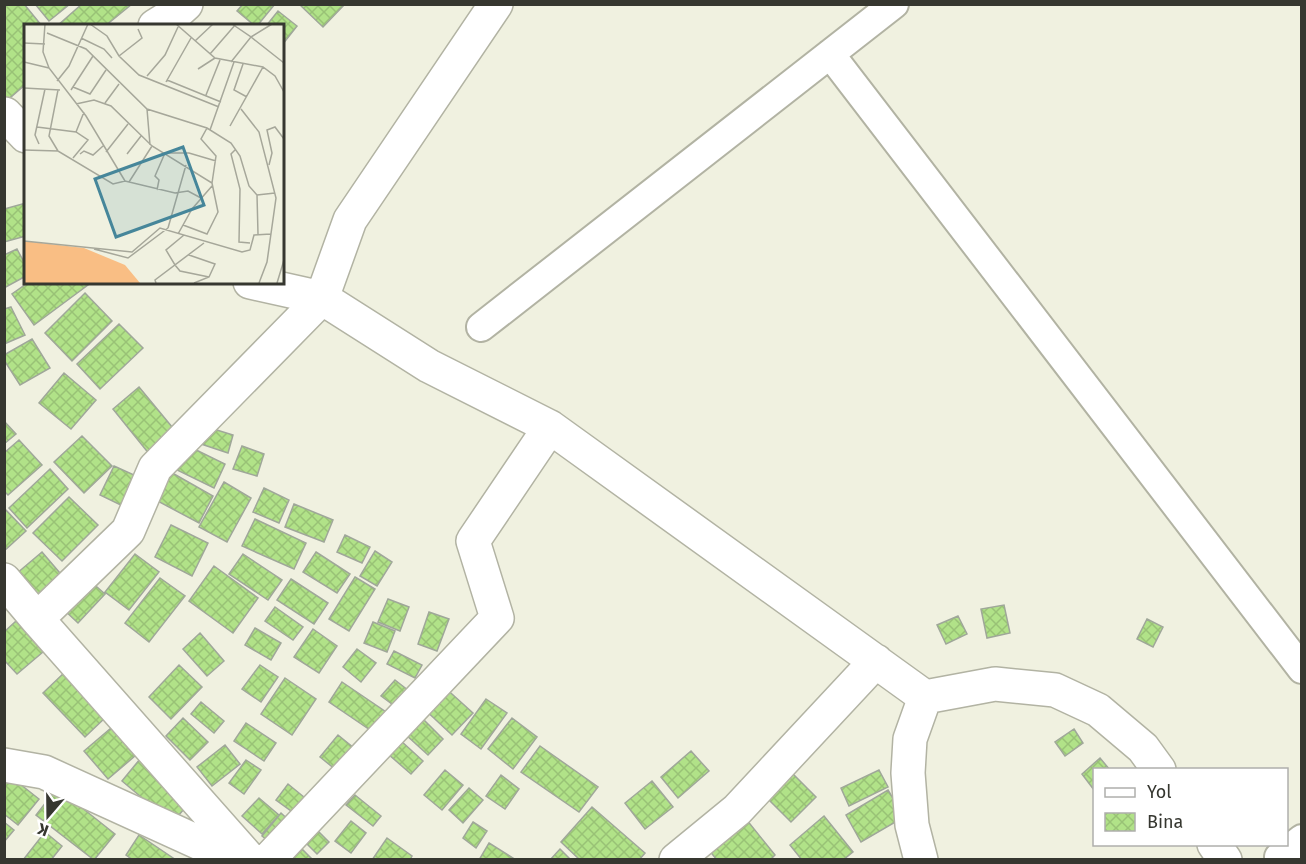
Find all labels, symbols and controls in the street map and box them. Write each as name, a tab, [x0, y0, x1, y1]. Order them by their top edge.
inset map	[24, 24, 284, 284]
legend	[1093, 768, 1288, 846]
text: Yol	[1147, 781, 1172, 803]
north arrow	[18, 786, 78, 846]
text: Bina	[1147, 811, 1183, 833]
text: K	[34, 819, 51, 840]

